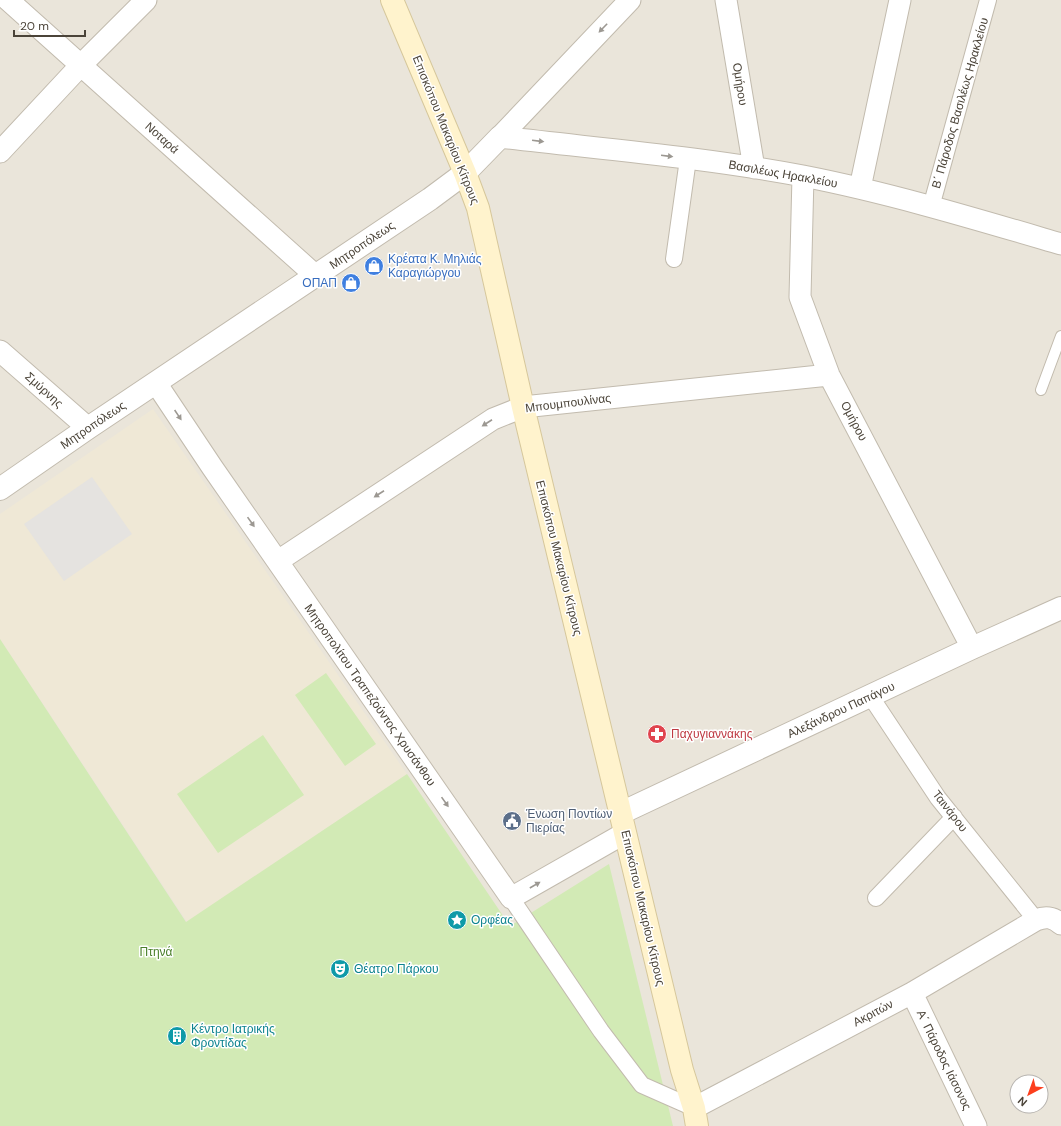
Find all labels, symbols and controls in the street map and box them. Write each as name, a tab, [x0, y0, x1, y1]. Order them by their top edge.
scale bar	[14, 12, 85, 38]
street label: Β΄ Πάροδος Βασιλέως Ηρακλείου	[928, 16, 992, 190]
text: 20 m	[20, 18, 49, 34]
one-way arrow	[599, 23, 608, 33]
street label: Επισκόπου Μακαρίου Κίτρους	[409, 53, 483, 207]
street label: Ομήρου	[729, 62, 751, 106]
street label: Νοταρά	[142, 119, 182, 158]
one-way arrow	[532, 138, 544, 145]
one-way arrow	[661, 153, 673, 160]
street label: Βασιλέως Ηρακλείου	[727, 157, 839, 191]
street label: Μητροπόλεως	[326, 217, 398, 273]
place label: Κρέατα Κ. Μηλιάς Καραγιώργου	[388, 251, 482, 281]
shop icon: Κρέατα Κ. Μηλιάς Καραγιώργου	[363, 255, 385, 277]
shop icon: ΟΠΑΠ	[340, 272, 362, 294]
place label: ΟΠΑΠ	[302, 275, 337, 291]
street label: Σμύρνης	[21, 369, 67, 412]
street label: Μπουμπουλίνας	[524, 390, 612, 416]
street label: Μητροπόλεως	[57, 397, 129, 453]
street label: Ομήρου	[837, 398, 871, 444]
one-way arrow	[174, 409, 181, 421]
one-way arrow	[482, 419, 493, 427]
street label: Επισκόπου Μακαρίου Κίτρους	[532, 479, 586, 637]
one-way arrow	[374, 490, 384, 498]
one-way arrow	[247, 517, 255, 528]
street label: Μητροπολίτου Τραπεζούντος Χρυσάνθου	[301, 601, 439, 789]
street label: Αλεξάνδρου Παπάγου	[785, 678, 897, 742]
pharmacy icon: Παχυγιαννάκης	[646, 723, 668, 745]
place label: Παχυγιαννάκης	[671, 726, 753, 742]
street label: Ταινάρου	[929, 787, 971, 835]
one-way arrow	[441, 797, 449, 807]
place label: Ένωση Ποντίων Πιερίας	[525, 806, 612, 836]
public building icon: Ένωση Ποντίων Πιερίας	[501, 810, 523, 832]
street label: Επισκόπου Μακαρίου Κίτρους	[617, 829, 669, 988]
one-way arrow	[529, 881, 541, 888]
place icon: Ορφέας	[446, 909, 468, 931]
place label: Ορφέας	[471, 912, 513, 928]
park label: Πτηνά	[139, 944, 173, 960]
theatre icon: Θέατρο Πάρκου	[329, 958, 351, 980]
place label: Θέατρο Πάρκου	[354, 961, 439, 977]
street label: Ακριτών	[850, 996, 896, 1030]
street label: Α΄ Πάροδος Ιάσονος	[913, 1007, 975, 1113]
place label: Κέντρο Ιατρικής Φροντίδας	[191, 1021, 275, 1051]
building icon: Κέντρο Ιατρικής Φροντίδας	[166, 1025, 188, 1047]
north arrow	[1009, 1074, 1049, 1114]
text: N	[1015, 1094, 1030, 1109]

